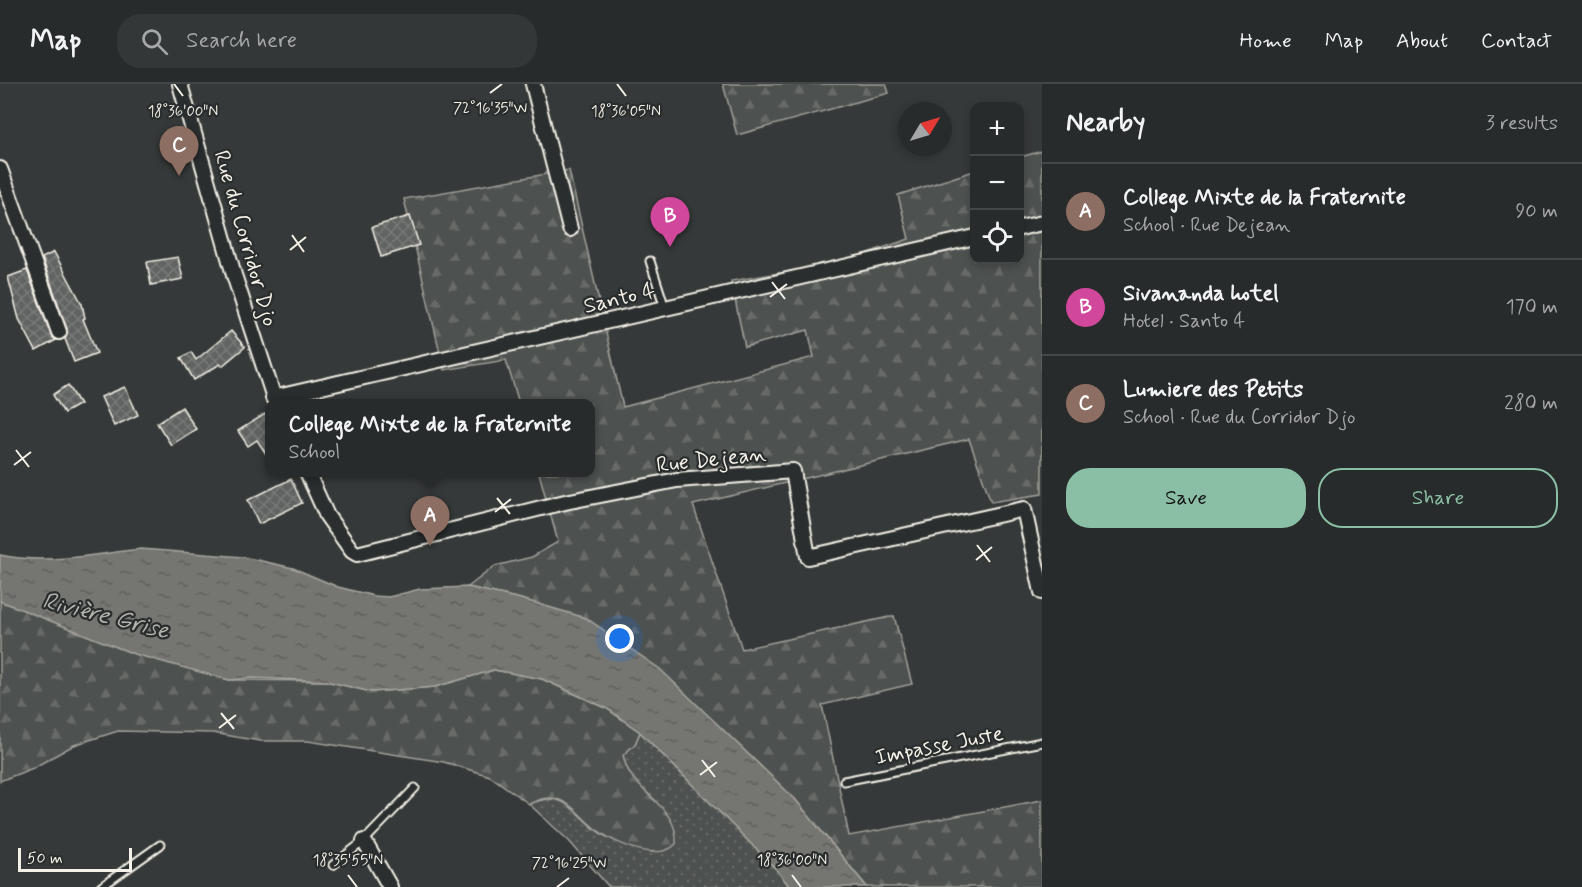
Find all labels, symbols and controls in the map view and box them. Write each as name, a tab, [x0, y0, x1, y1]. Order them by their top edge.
search box	[117, 14, 537, 68]
text: Map	[30, 23, 81, 60]
icon: search	[138, 25, 171, 58]
text: Search here	[186, 27, 297, 55]
text: Home	[1240, 27, 1292, 55]
text: Map	[1325, 27, 1363, 55]
text: About	[1396, 27, 1448, 55]
text: Contact	[1481, 27, 1552, 55]
text: 72°16'35"W	[453, 99, 527, 119]
text: 18°36'00"N	[148, 102, 218, 122]
text: 18°36'05"N	[591, 102, 661, 122]
north arrow	[898, 102, 952, 156]
map controls	[970, 102, 1024, 264]
button: +	[970, 102, 1024, 156]
text: Nearby	[1066, 106, 1145, 140]
text: 3 results	[1486, 110, 1558, 137]
pin: C	[160, 126, 198, 176]
street label: Rue du Corridor Djo	[206, 147, 284, 330]
button: −	[970, 156, 1024, 210]
text: College Mixte de la Fraternite	[1123, 184, 1406, 212]
pin: B	[650, 198, 690, 247]
text: A	[1079, 198, 1092, 225]
text: 90 m	[1515, 198, 1558, 225]
button: locate	[970, 210, 1024, 264]
text: School · Rue Dejean	[1123, 212, 1291, 239]
street label: Santo 4	[581, 277, 658, 321]
text: Sivananda hotel	[1123, 280, 1279, 308]
text: B	[1079, 294, 1092, 321]
text: 170 m	[1506, 294, 1558, 321]
text: Hotel · Santo 4	[1123, 308, 1245, 335]
text: Lumiere des Petits	[1123, 376, 1303, 404]
text: C	[1078, 390, 1093, 417]
text: 280 m	[1504, 390, 1558, 417]
popup	[265, 399, 595, 477]
text: School · Rue du Corridor Djo	[1123, 404, 1356, 431]
text: College Mixte de la Fraternite	[289, 411, 572, 439]
text: School	[289, 439, 340, 466]
street label: Rue Dejean	[655, 440, 768, 481]
button: Save	[1066, 468, 1306, 528]
button: Share	[1318, 468, 1558, 528]
pin: A	[410, 496, 450, 546]
water label: Rivière Grise	[39, 586, 173, 647]
your location	[605, 624, 634, 653]
street label: Impasse Juste	[873, 720, 1006, 772]
scale bar	[18, 845, 132, 872]
text: 50 m	[27, 848, 63, 869]
text: 18°35'55"N	[313, 851, 383, 871]
text: 18°36'00"N	[757, 851, 827, 871]
text: 72°16'25"W	[532, 854, 606, 874]

